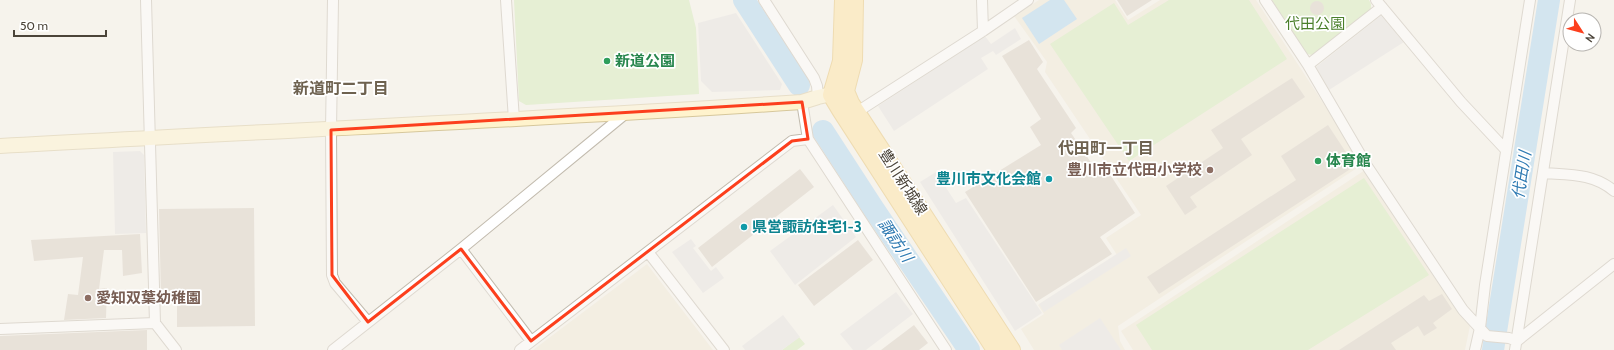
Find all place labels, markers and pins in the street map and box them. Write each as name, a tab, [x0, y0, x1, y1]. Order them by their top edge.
place label: 新道公園	[615, 52, 675, 70]
marker: 新道公園	[602, 56, 612, 66]
place label: 体育館	[1326, 152, 1371, 170]
marker: 体育館	[1313, 156, 1323, 166]
place label: 豊川市立代田小学校	[1067, 161, 1202, 179]
marker: 豊川市立代田小学校	[1205, 165, 1215, 175]
place label: 豊川市文化会館	[936, 170, 1041, 188]
marker: 豊川市文化会館	[1044, 174, 1054, 184]
place label: 県営諏訪住宅1-3	[752, 218, 862, 236]
marker: 県営諏訪住宅1-3	[739, 222, 749, 232]
place label: 愛知双葉幼稚園	[96, 289, 201, 307]
marker: 愛知双葉幼稚園	[83, 293, 93, 303]

